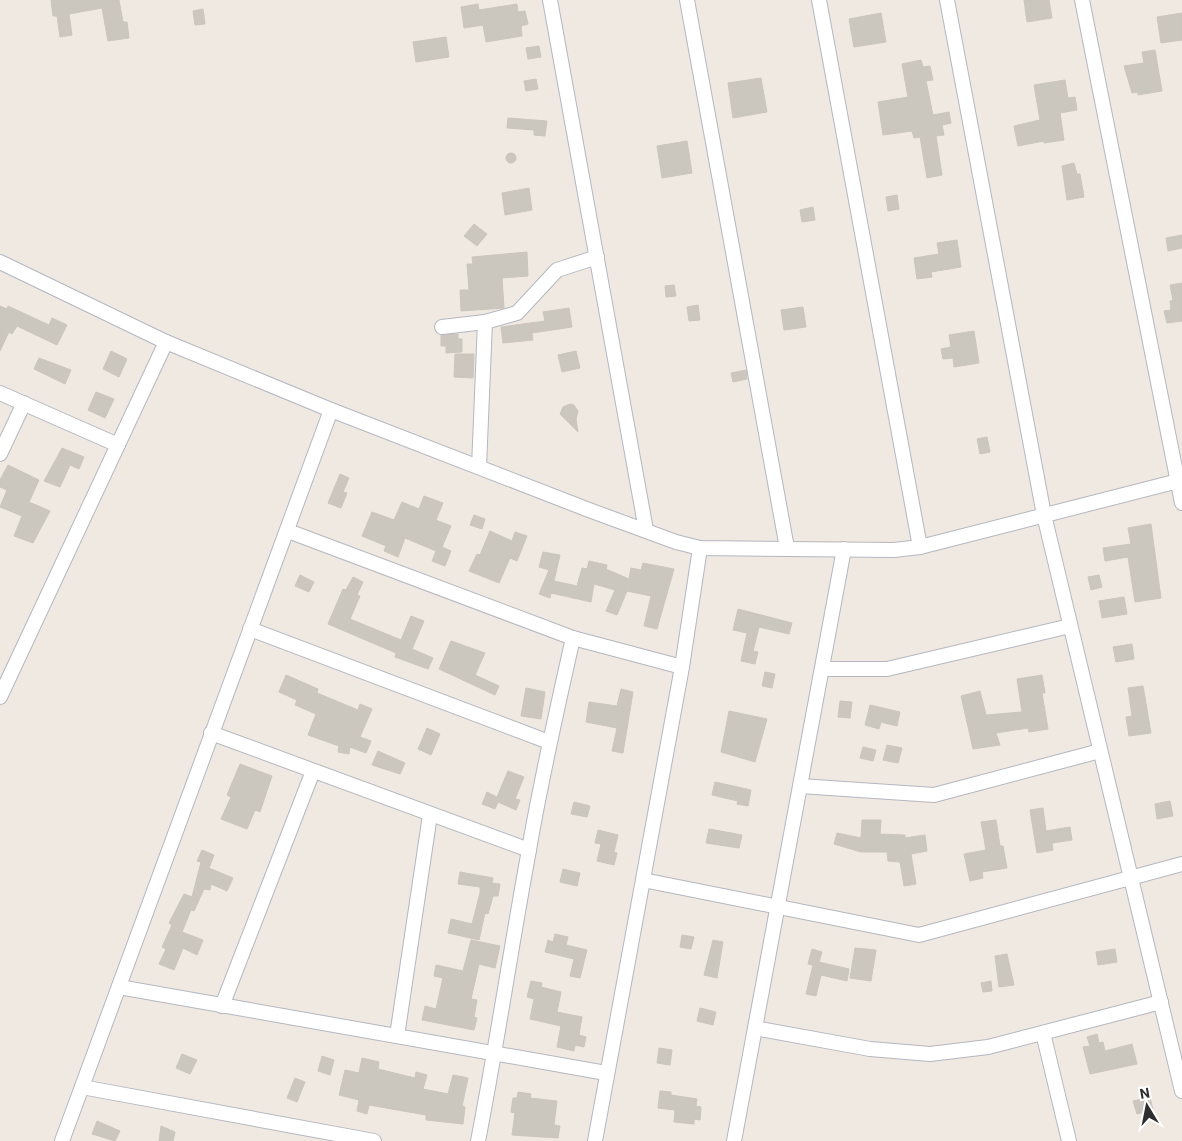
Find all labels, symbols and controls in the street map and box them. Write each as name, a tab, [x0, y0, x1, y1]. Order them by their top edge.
north arrow	[1122, 1081, 1172, 1131]
text: N	[1138, 1084, 1151, 1102]

